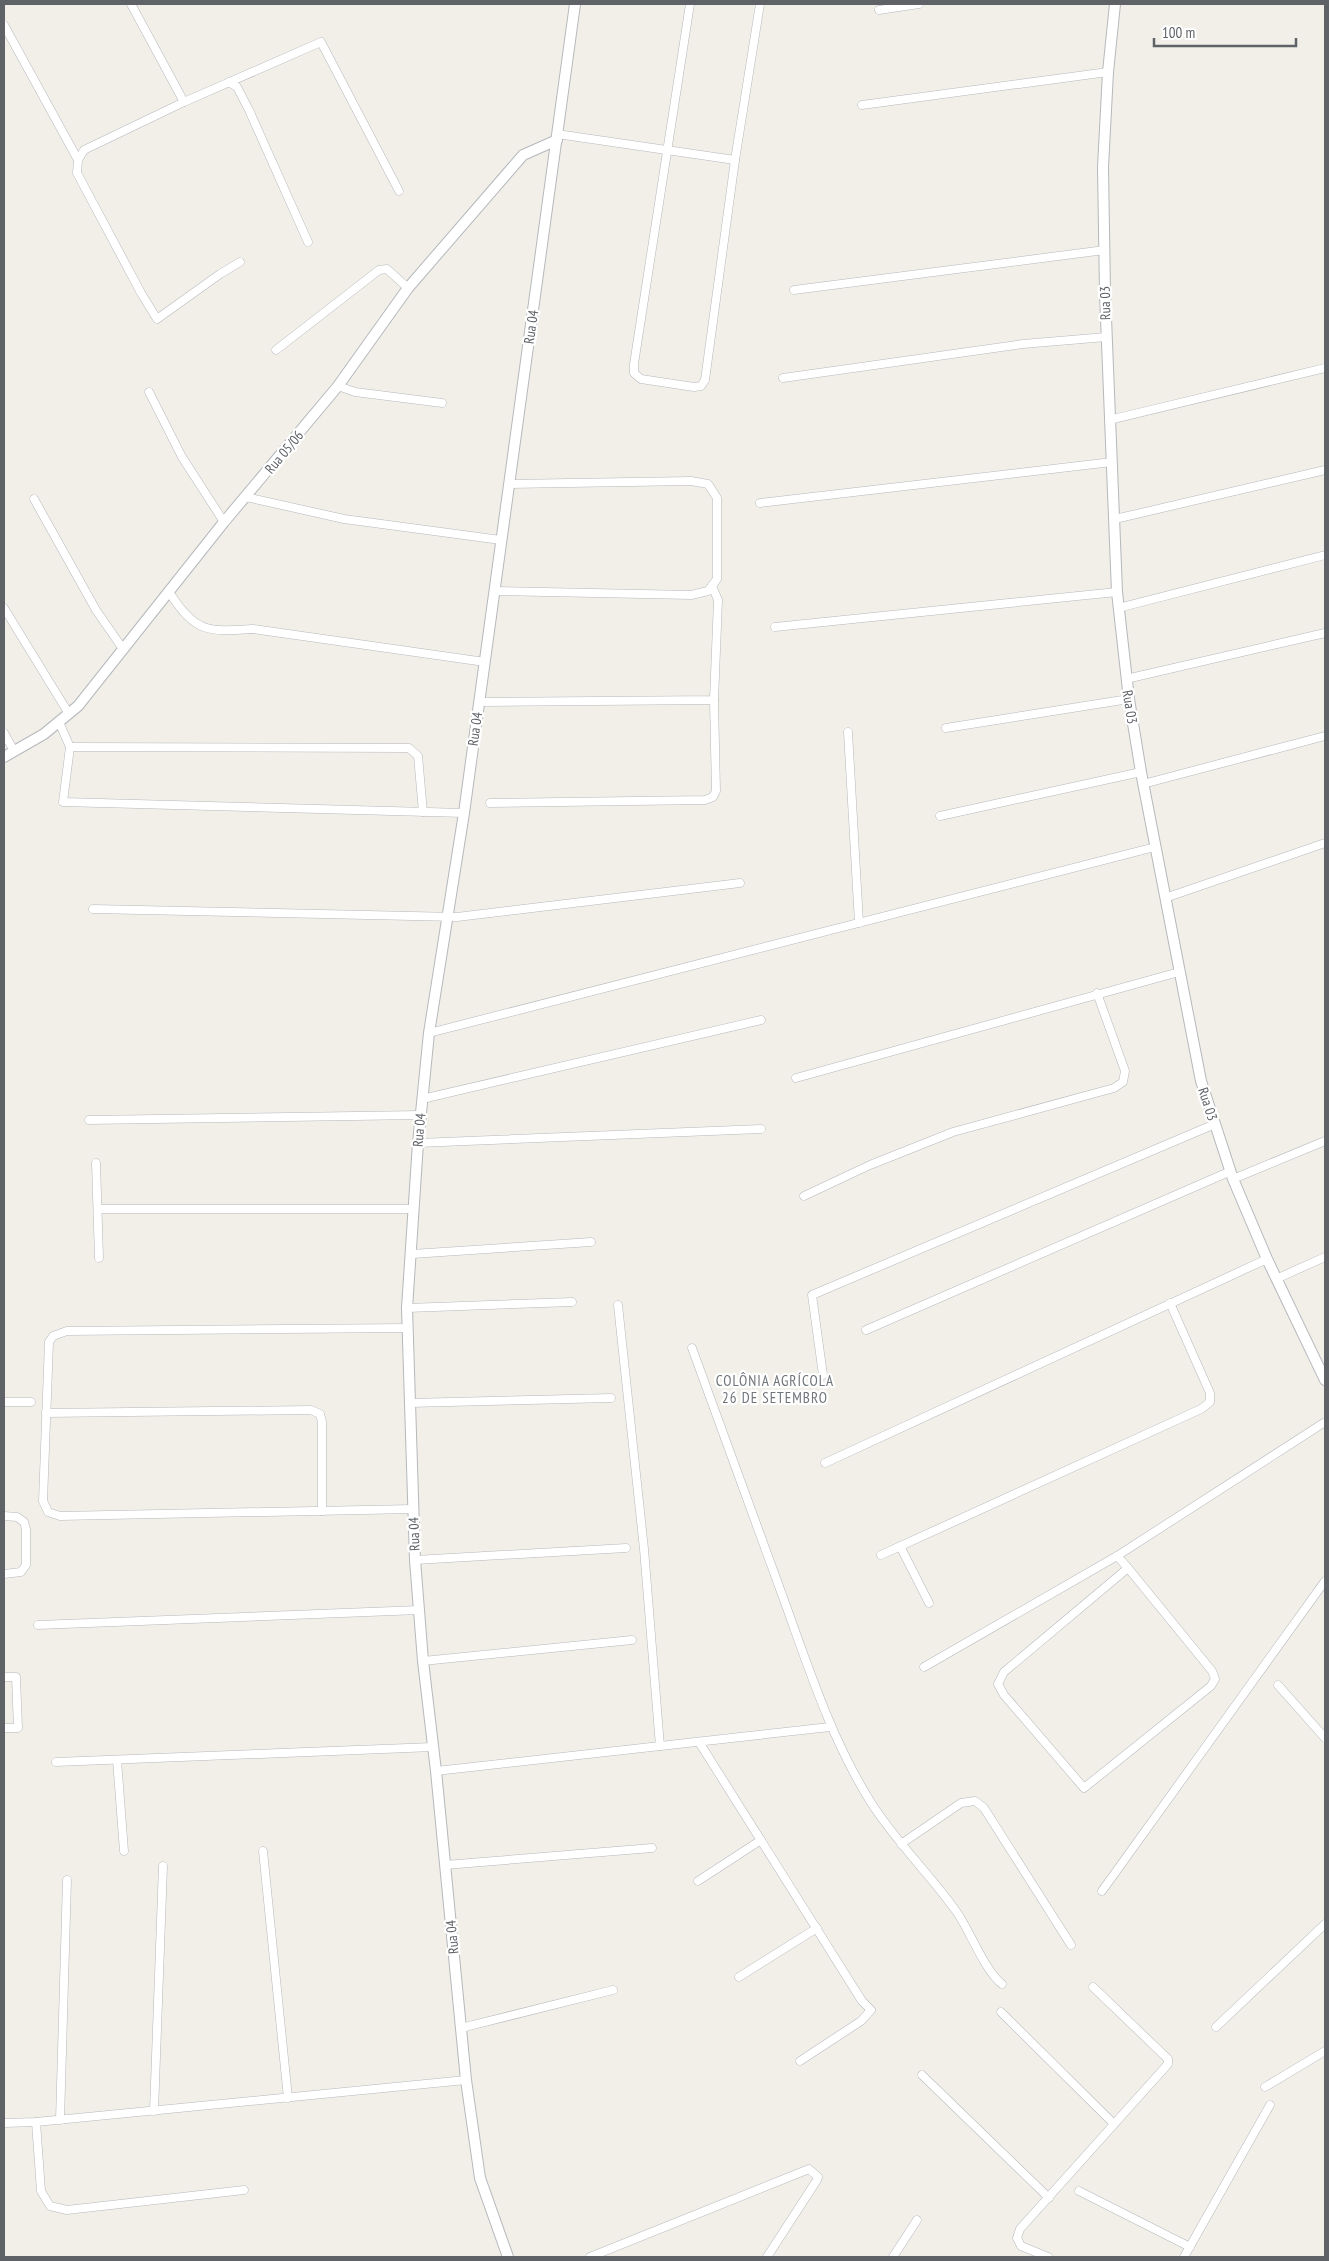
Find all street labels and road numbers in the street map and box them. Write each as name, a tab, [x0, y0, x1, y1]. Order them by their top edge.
street label: Rua 03	[1096, 286, 1114, 320]
street label: Rua 04	[520, 308, 542, 345]
street label: Rua 05/06	[261, 427, 307, 477]
street label: Rua 03	[1118, 689, 1142, 725]
street label: Rua 04	[464, 710, 486, 747]
street label: Rua 03	[1194, 1085, 1222, 1123]
street label: Rua 04	[409, 1112, 430, 1148]
street label: Rua 04	[404, 1516, 424, 1551]
street label: Rua 04	[441, 1919, 462, 1955]

